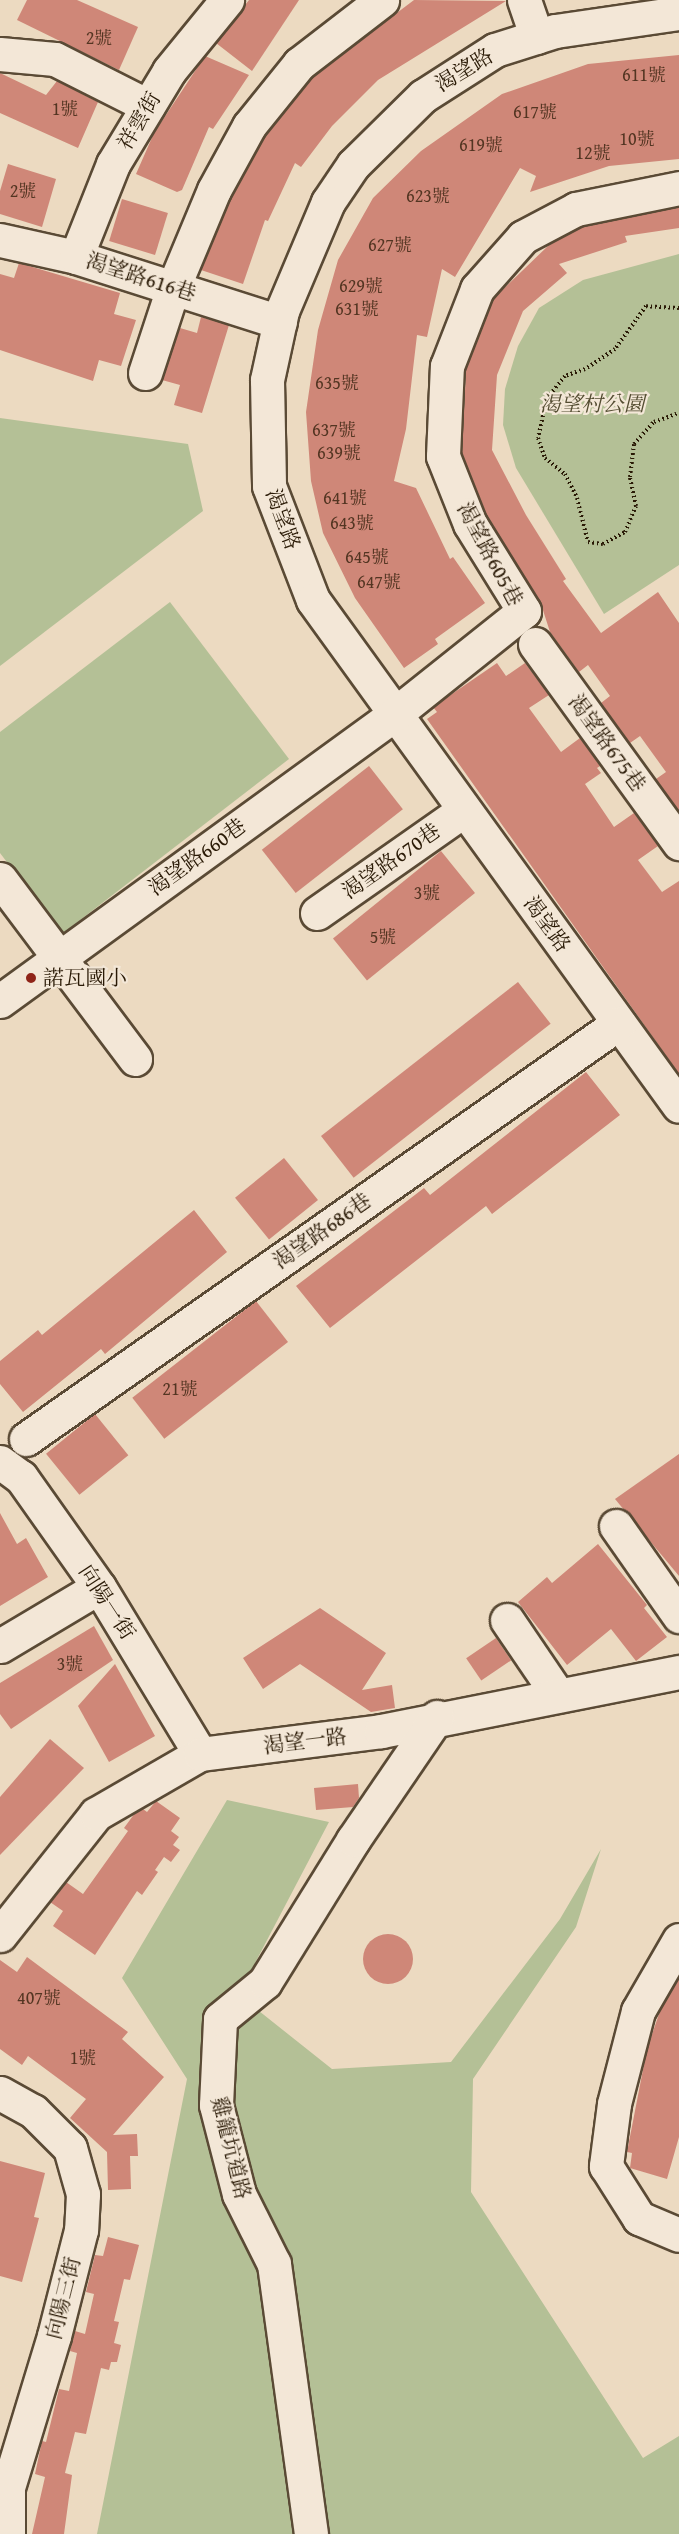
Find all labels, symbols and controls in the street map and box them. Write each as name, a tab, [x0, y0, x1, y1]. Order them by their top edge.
house number: 2號	[86, 27, 112, 49]
street label: 渴望路	[431, 43, 497, 97]
house number: 611號	[622, 64, 666, 86]
street label: 祥雲街	[112, 88, 166, 154]
house number: 1號	[52, 98, 78, 120]
house number: 617號	[513, 101, 557, 123]
house number: 10號	[619, 128, 655, 150]
house number: 619號	[459, 134, 503, 156]
house number: 12號	[575, 142, 611, 164]
house number: 2號	[10, 180, 36, 202]
house number: 623號	[406, 185, 450, 207]
house number: 627號	[368, 234, 412, 256]
street label: 渴望路616巷	[83, 247, 199, 307]
house number: 629號	[339, 275, 383, 297]
house number: 631號	[335, 298, 379, 320]
house number: 635號	[315, 372, 359, 394]
park label: 渴望村公園	[540, 391, 644, 417]
house number: 637號	[312, 419, 356, 441]
house number: 639號	[317, 442, 361, 464]
street label: 渴望路	[260, 485, 306, 553]
house number: 641號	[323, 487, 367, 509]
street label: 渴望路605巷	[452, 498, 528, 610]
house number: 643號	[330, 512, 374, 534]
house number: 645號	[345, 546, 389, 568]
house number: 647號	[357, 571, 401, 593]
street label: 渴望路675巷	[563, 689, 651, 797]
street label: 渴望路660巷	[143, 813, 251, 901]
street label: 渴望路670巷	[337, 818, 445, 904]
house number: 3號	[414, 882, 440, 904]
street label: 渴望路	[518, 891, 576, 957]
house number: 5號	[370, 926, 396, 948]
place label: 諾瓦國小	[43, 965, 127, 991]
marker: 諾瓦國小	[24, 971, 38, 985]
street label: 渴望路686巷	[268, 1188, 376, 1274]
house number: 21號	[162, 1378, 198, 1400]
street label: 向陽一街	[74, 1560, 140, 1644]
house number: 3號	[57, 1653, 83, 1675]
street label: 渴望一路	[262, 1723, 348, 1759]
house number: 407號	[17, 1987, 61, 2009]
house number: 1號	[70, 2047, 96, 2069]
street label: 雞籠坑道路	[206, 2094, 256, 2202]
street label: 向陽三街	[41, 2254, 85, 2342]

